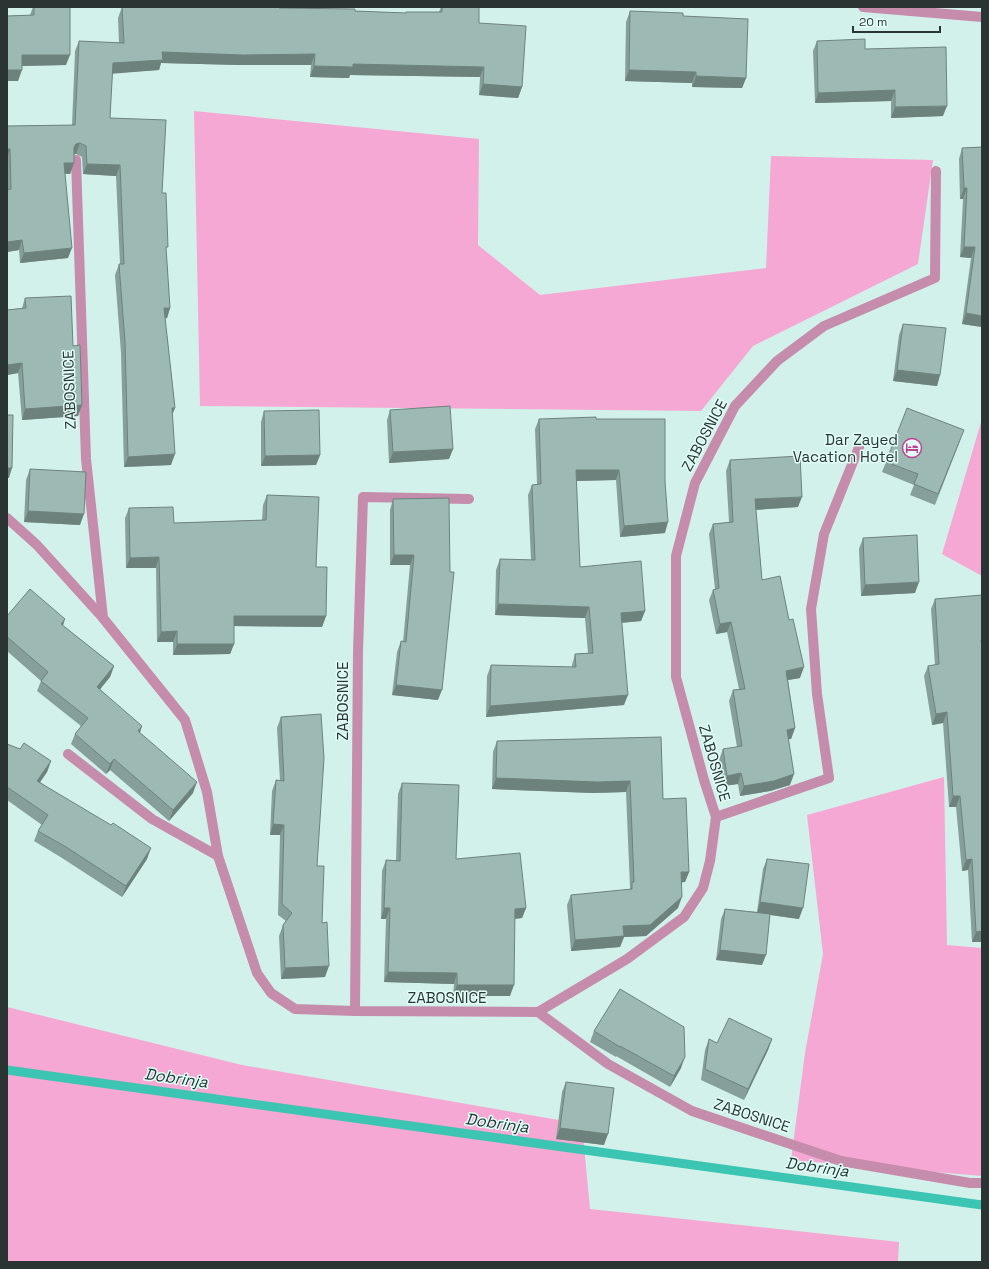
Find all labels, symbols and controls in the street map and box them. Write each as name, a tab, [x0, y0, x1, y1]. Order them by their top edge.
scale bar	[853, 8, 940, 34]
text: 20 m	[859, 14, 887, 30]
street label: ZABOSNICE	[58, 350, 80, 430]
street label: ZABOSNICE	[677, 396, 731, 474]
place label: Dar Zayed Vacation Hotel	[793, 430, 898, 466]
hotel icon: Dar Zayed Vacation Hotel	[901, 437, 923, 459]
street label: ZABOSNICE	[333, 662, 352, 740]
street label: ZABOSNICE	[695, 722, 735, 804]
street label: ZABOSNICE	[408, 988, 486, 1007]
water label: Dobrinja	[143, 1063, 210, 1093]
street label: ZABOSNICE	[712, 1094, 792, 1136]
water label: Dobrinja	[464, 1108, 531, 1138]
water label: Dobrinja	[784, 1152, 851, 1182]

